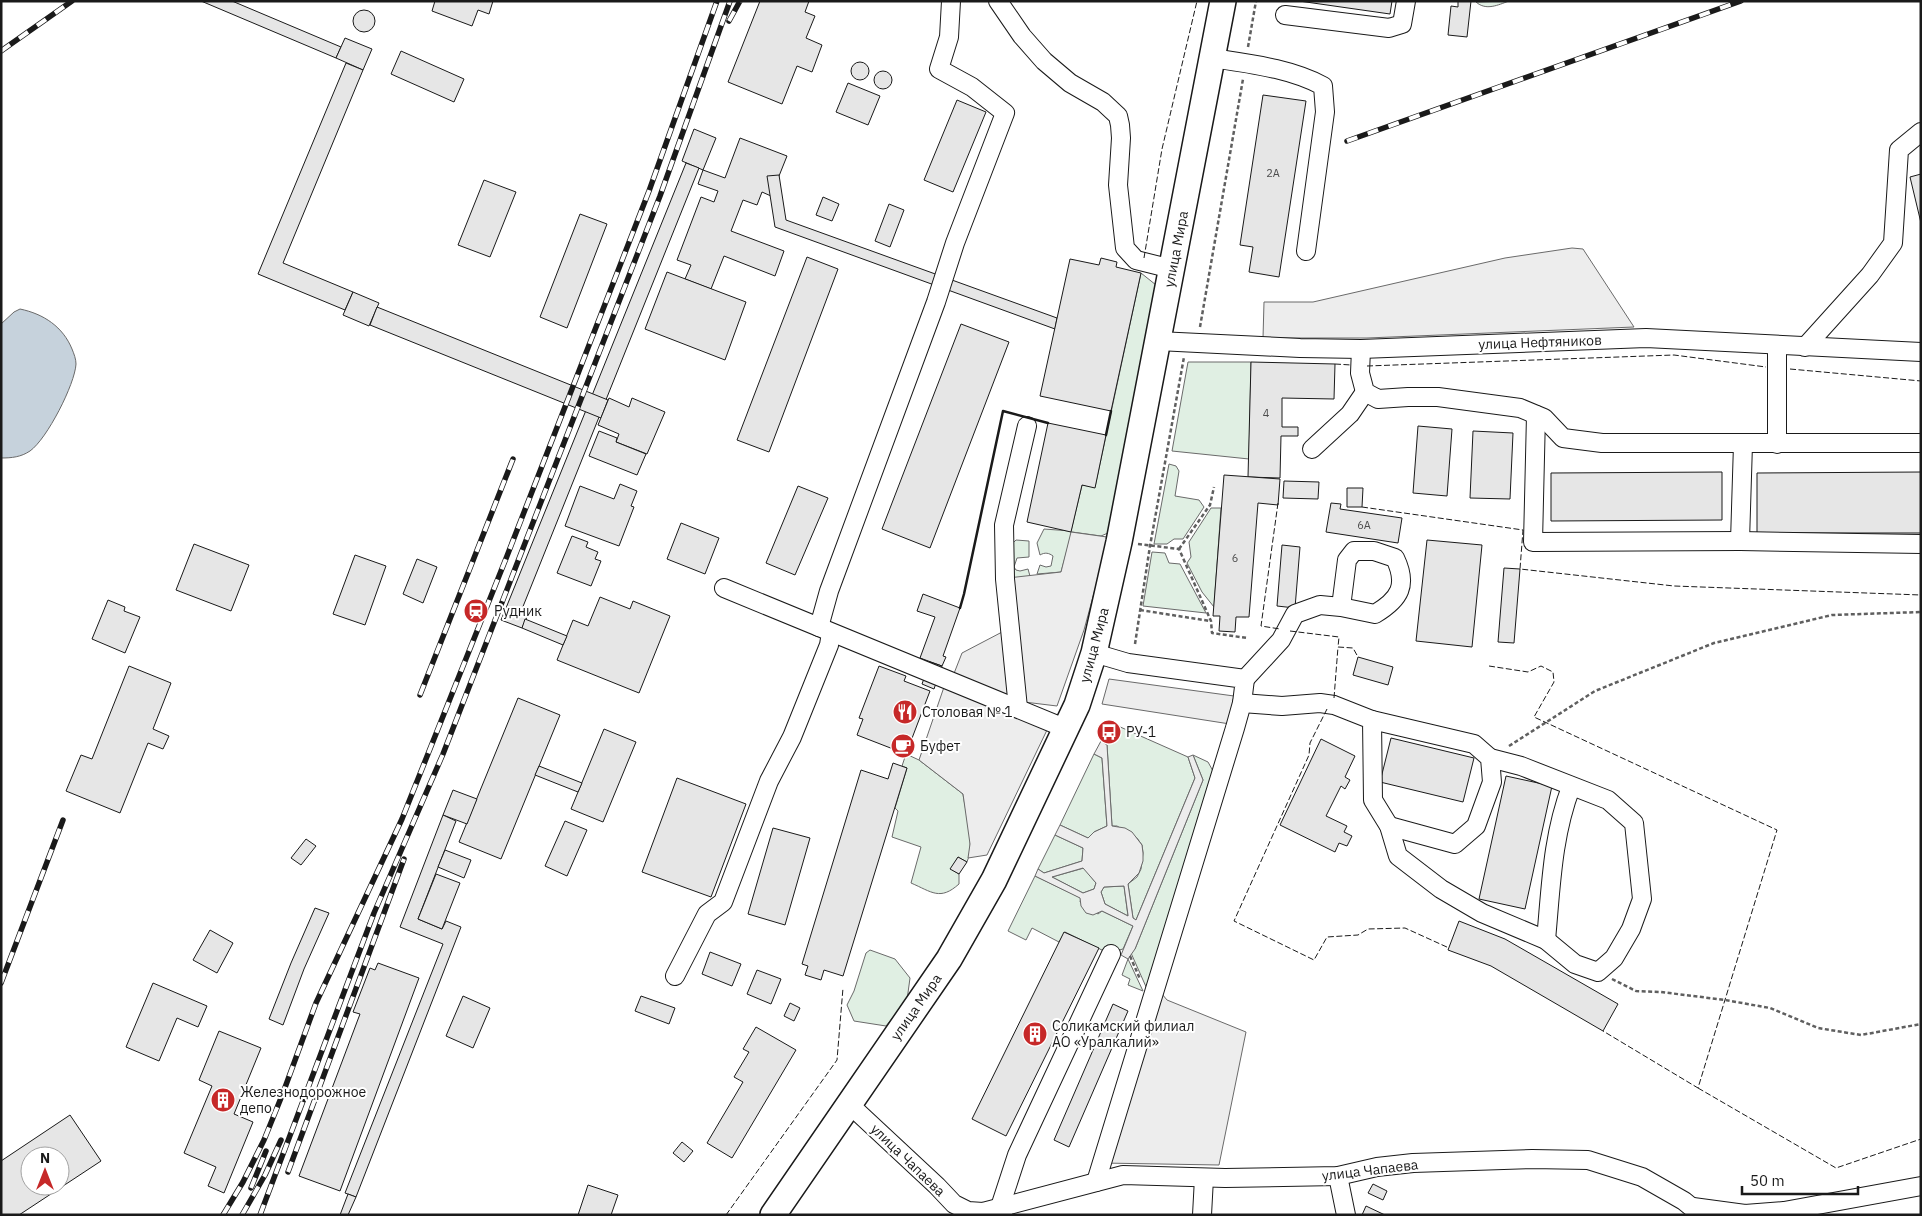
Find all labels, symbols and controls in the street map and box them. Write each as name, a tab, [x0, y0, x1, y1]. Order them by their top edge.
house number: 2А	[1266, 166, 1280, 180]
street label: улица Мира	[1160, 209, 1192, 289]
street label: улица Нефтяников	[1478, 331, 1602, 353]
house number: 4	[1263, 406, 1270, 420]
house number: 6А	[1357, 518, 1371, 532]
house number: 6	[1232, 551, 1238, 565]
station icon: Рудник	[463, 598, 489, 624]
place label: Рудник	[494, 602, 542, 620]
street label: улица Мира	[1075, 605, 1113, 685]
restaurant icon: Столовая № 1	[892, 699, 918, 725]
place label: Столовая № 1	[922, 703, 1013, 721]
bus stop icon: РУ-1	[1096, 719, 1122, 745]
place label: РУ-1	[1126, 723, 1156, 741]
cafe icon: Буфет	[890, 733, 916, 759]
place label: Буфет	[920, 737, 961, 755]
street label: улица Мира	[886, 970, 946, 1044]
place label: Соликамский филиал АО «Уралкалий»	[1052, 1017, 1194, 1051]
building icon: Соликамский филиал АО «Уралкалий»	[1022, 1021, 1048, 1047]
place label: Железнодорожное депо	[240, 1083, 366, 1117]
building icon: Железнодорожное депо	[210, 1087, 236, 1113]
street label: улица Чапаева	[867, 1120, 950, 1201]
north arrow	[20, 1146, 70, 1196]
text: N	[40, 1149, 50, 1167]
street label: улица Чапаева	[1321, 1155, 1420, 1185]
scale bar	[1742, 1164, 1858, 1196]
text: 50 m	[1750, 1171, 1785, 1190]

